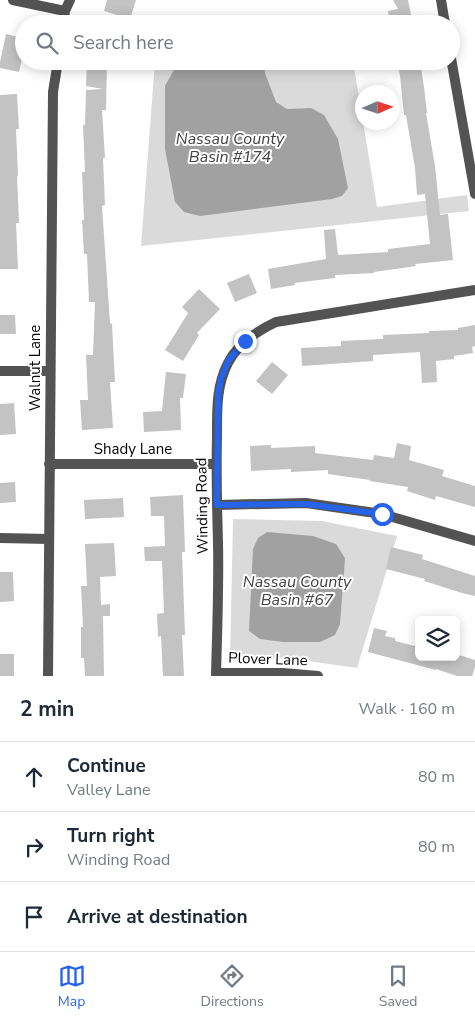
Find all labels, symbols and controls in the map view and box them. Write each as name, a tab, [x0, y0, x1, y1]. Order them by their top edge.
search box	[15, 15, 460, 70]
icon: search	[33, 29, 61, 57]
text: Search here	[73, 30, 174, 56]
north arrow	[355, 85, 400, 130]
water label: Nassau County Basin #174	[176, 128, 285, 168]
street label: Walnut Lane	[25, 325, 45, 411]
route end	[234, 330, 257, 353]
street label: Shady Lane	[94, 439, 172, 459]
street label: Winding Road	[191, 457, 213, 555]
route start	[371, 503, 394, 526]
water label: Nassau County Basin #67	[243, 571, 352, 611]
map controls	[415, 616, 460, 661]
button: layers	[415, 616, 460, 661]
street label: Plover Lane	[228, 648, 308, 670]
text: 2 min	[20, 695, 74, 723]
text: Walk · 160 m	[359, 698, 455, 720]
text: Continue	[67, 753, 146, 779]
icon: ahead	[20, 763, 48, 791]
text: 80 m	[418, 766, 455, 788]
text: Valley Lane	[67, 779, 151, 801]
text: Turn right	[67, 823, 154, 849]
icon: right	[20, 833, 48, 861]
text: 80 m	[418, 836, 455, 858]
text: Winding Road	[67, 849, 170, 871]
icon: arrive	[20, 903, 48, 931]
text: Arrive at destination	[67, 904, 248, 930]
tab: Map	[58, 962, 86, 1011]
tab: Directions	[201, 962, 264, 1011]
tab: Saved	[379, 962, 417, 1011]

